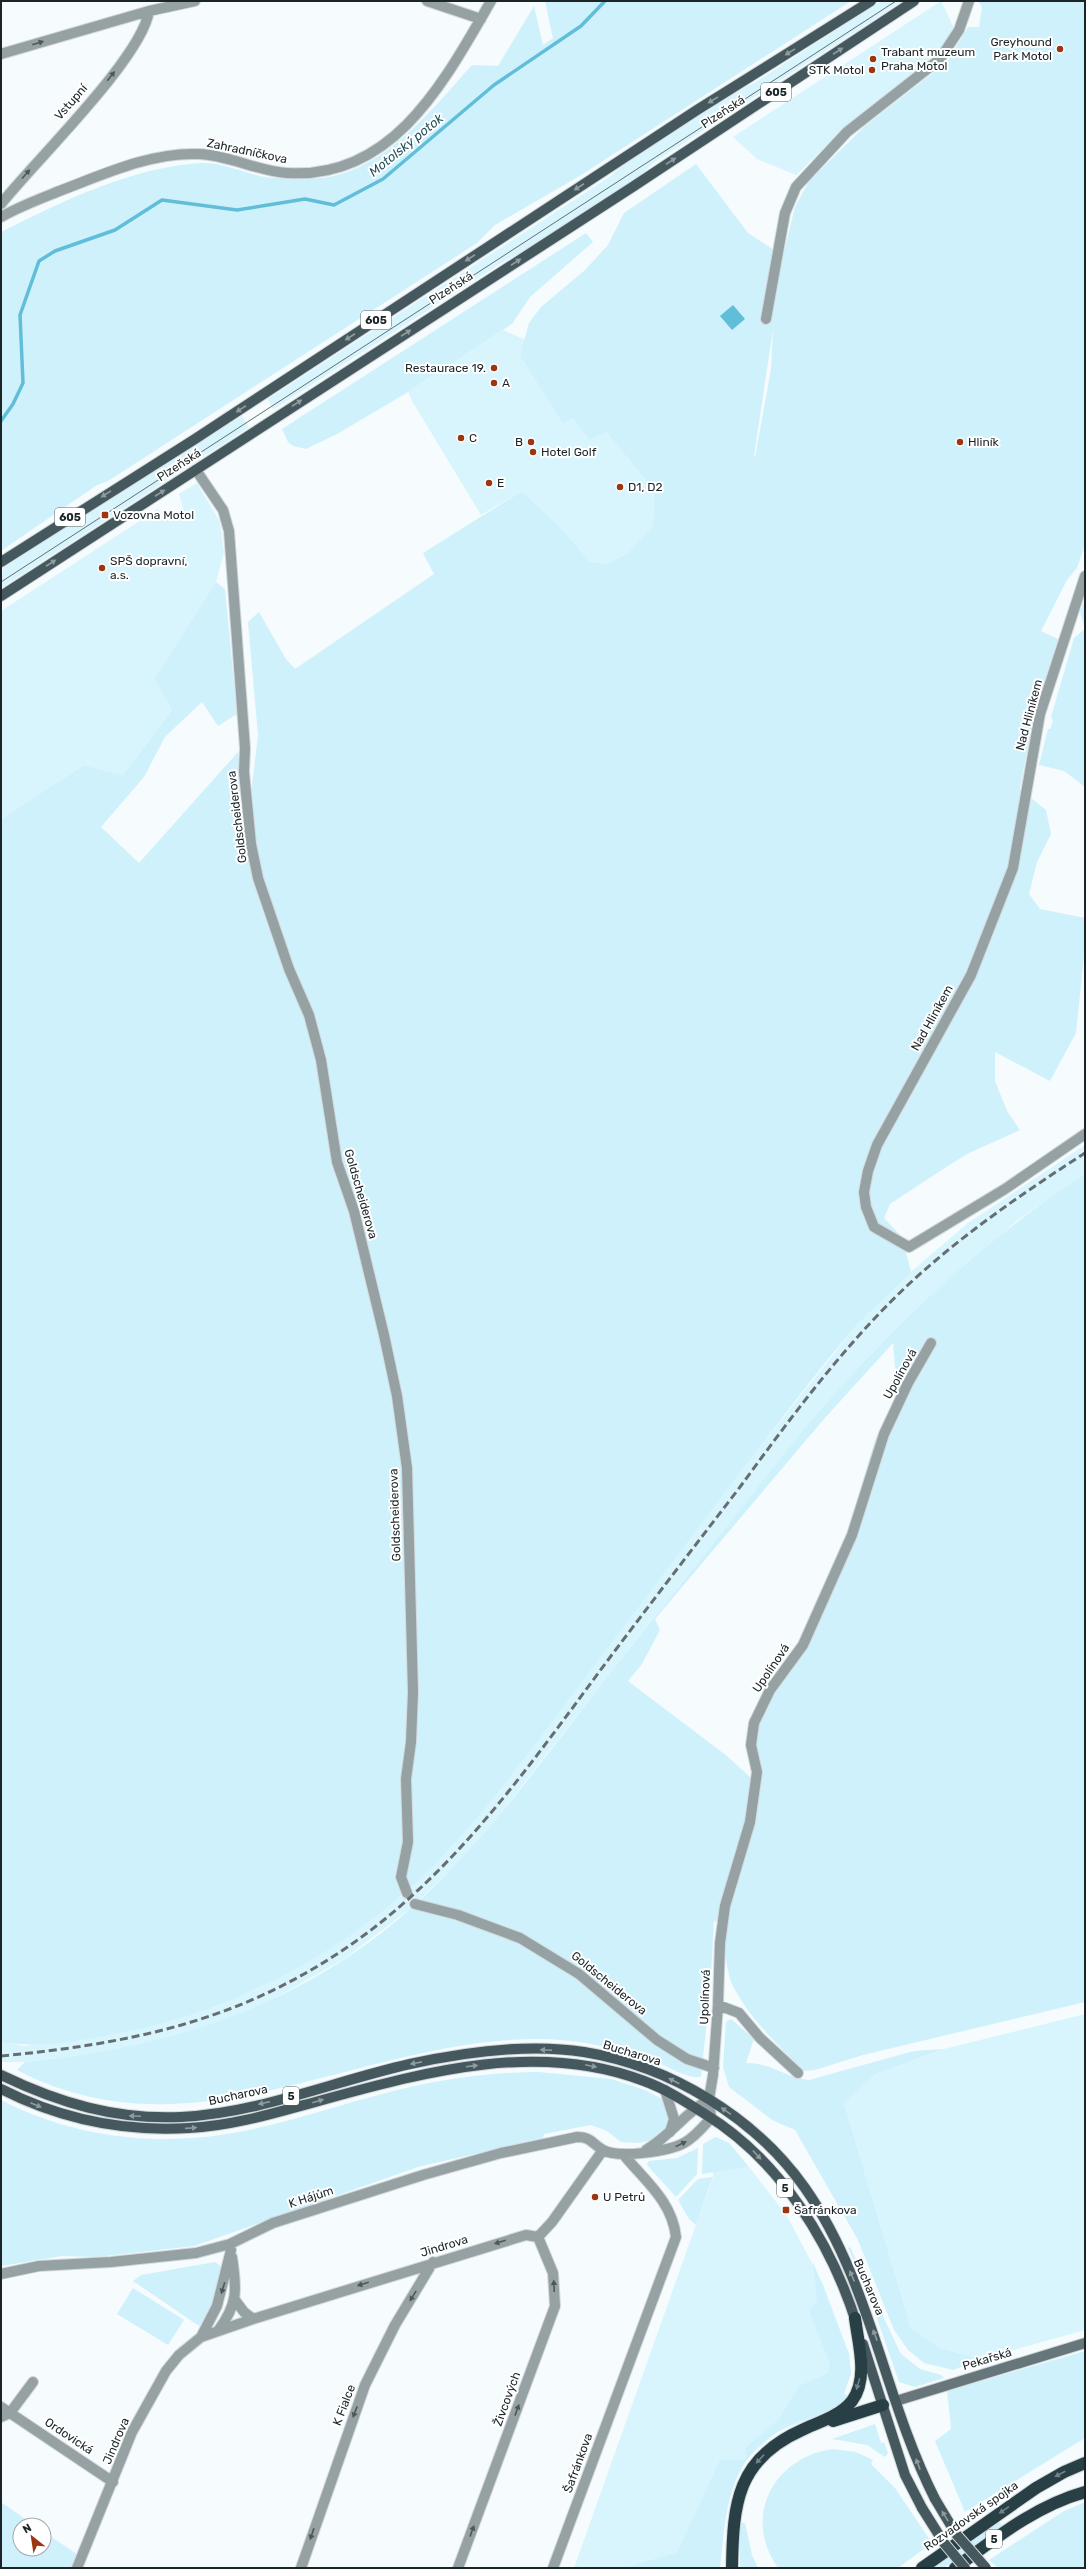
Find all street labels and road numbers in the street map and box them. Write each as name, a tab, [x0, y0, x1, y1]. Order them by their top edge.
street label: Vstupní	[52, 80, 91, 123]
road number: 605	[761, 83, 791, 101]
street label: Plzeňská	[698, 93, 748, 131]
street label: Zahradníčkova	[206, 136, 288, 166]
street label: Plzeňská	[426, 269, 476, 307]
road number: 605	[361, 311, 391, 329]
street label: Plzeňská	[154, 446, 204, 484]
road number: 605	[55, 508, 85, 526]
street label: Nad Hliníkem	[1013, 678, 1045, 752]
street label: Goldscheiderova	[224, 770, 250, 864]
street label: Nad Hliníkem	[908, 983, 956, 1053]
street label: Goldscheiderova	[341, 1147, 381, 1241]
street label: Upolínová	[880, 1346, 920, 1402]
street label: Goldscheiderova	[386, 1468, 404, 1562]
street label: Upolínová	[750, 1641, 792, 1695]
street label: Goldscheiderova	[569, 1948, 649, 2018]
street label: Upolínová	[697, 1969, 713, 2025]
street label: Bucharova	[601, 2038, 663, 2068]
street label: Bucharova	[207, 2082, 269, 2108]
road number: 5	[283, 2087, 299, 2105]
road number: 5	[777, 2179, 793, 2197]
street label: K Hájům	[287, 2183, 335, 2211]
street label: Jindrova	[418, 2232, 470, 2260]
street label: Bucharova	[851, 2257, 887, 2317]
street label: Pekařská	[961, 2345, 1013, 2373]
street label: Živcových	[491, 2370, 523, 2428]
street label: K Fialce	[330, 2382, 358, 2428]
street label: Ordovická	[42, 2415, 96, 2457]
street label: Jindrova	[100, 2416, 132, 2466]
street label: Šafránkova	[561, 2431, 595, 2495]
street label: Rozvadovská spojka	[921, 2478, 1021, 2554]
road number: 5	[986, 2530, 1002, 2548]

